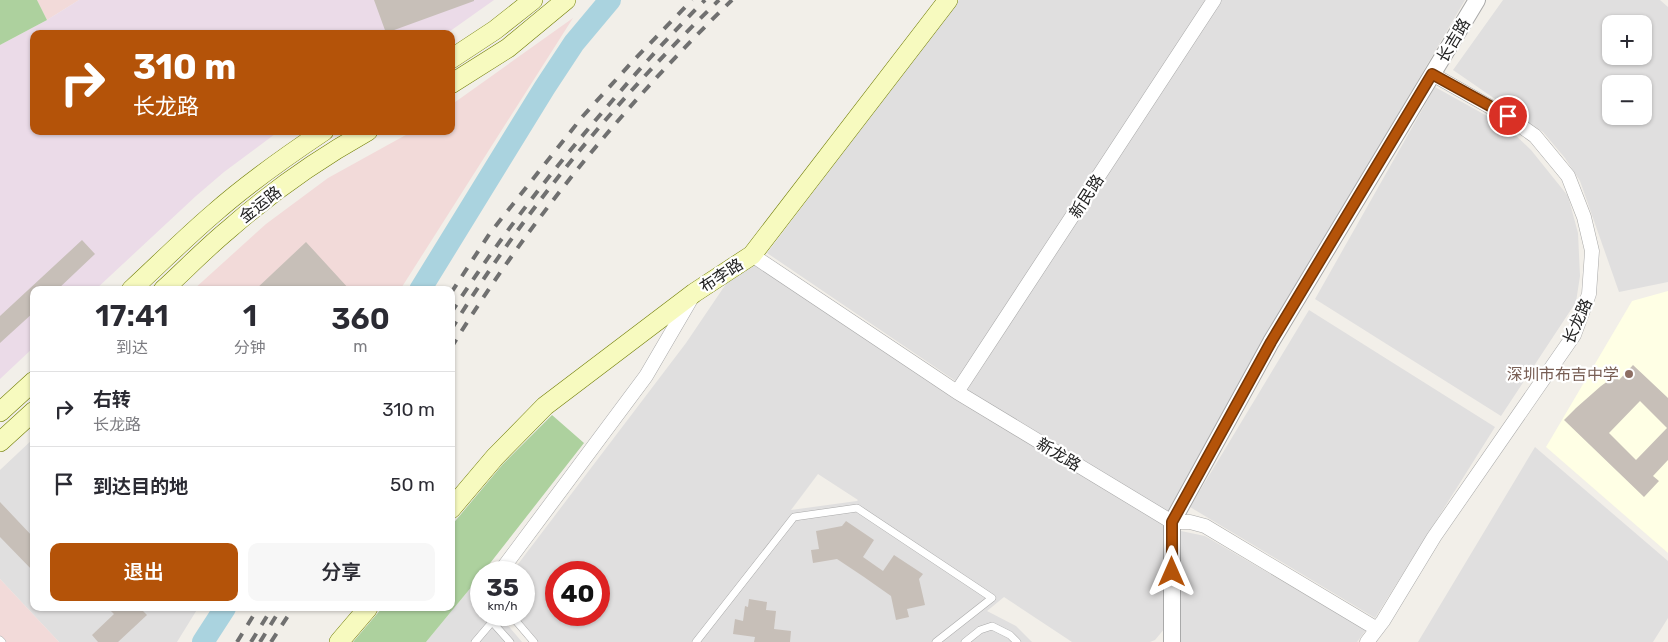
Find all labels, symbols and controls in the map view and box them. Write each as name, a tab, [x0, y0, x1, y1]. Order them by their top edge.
street label: 长吉路	[1433, 15, 1474, 66]
map controls	[1602, 15, 1652, 125]
button: +	[1602, 15, 1652, 65]
text: 310 m	[133, 46, 236, 88]
icon: right	[50, 50, 115, 115]
button: −	[1602, 75, 1652, 125]
text: 长龙路	[133, 93, 199, 120]
pin	[1487, 95, 1529, 137]
icon: arrive	[1494, 102, 1522, 130]
street label: 新民路	[1065, 171, 1107, 222]
street label: 金运路	[236, 182, 285, 227]
street label: 布李路	[696, 254, 747, 296]
street label: 长龙路	[1559, 295, 1596, 347]
text: 17:41	[95, 298, 169, 334]
text: 1	[243, 298, 257, 334]
text: 360	[331, 301, 390, 337]
text: m	[353, 337, 368, 356]
text: 到达	[116, 338, 148, 357]
text: 分钟	[234, 338, 266, 357]
place label: 深圳市布吉中学	[1507, 365, 1619, 384]
marker: 深圳市布吉中学	[1623, 368, 1635, 380]
text: 右转	[93, 388, 131, 411]
icon: right	[50, 395, 78, 423]
text: 310 m	[382, 398, 435, 421]
text: 长龙路	[93, 415, 141, 434]
street label: 新龙路	[1033, 434, 1084, 475]
icon: arrive	[50, 470, 78, 498]
text: 50 m	[390, 473, 435, 496]
text: 到达目的地	[93, 475, 188, 498]
button: 退出	[50, 543, 238, 601]
button: 分享	[248, 543, 435, 601]
position arrow	[1145, 545, 1197, 597]
speed limit sign: 40	[545, 561, 610, 626]
text: 35	[486, 573, 519, 602]
text: km/h	[488, 599, 517, 613]

